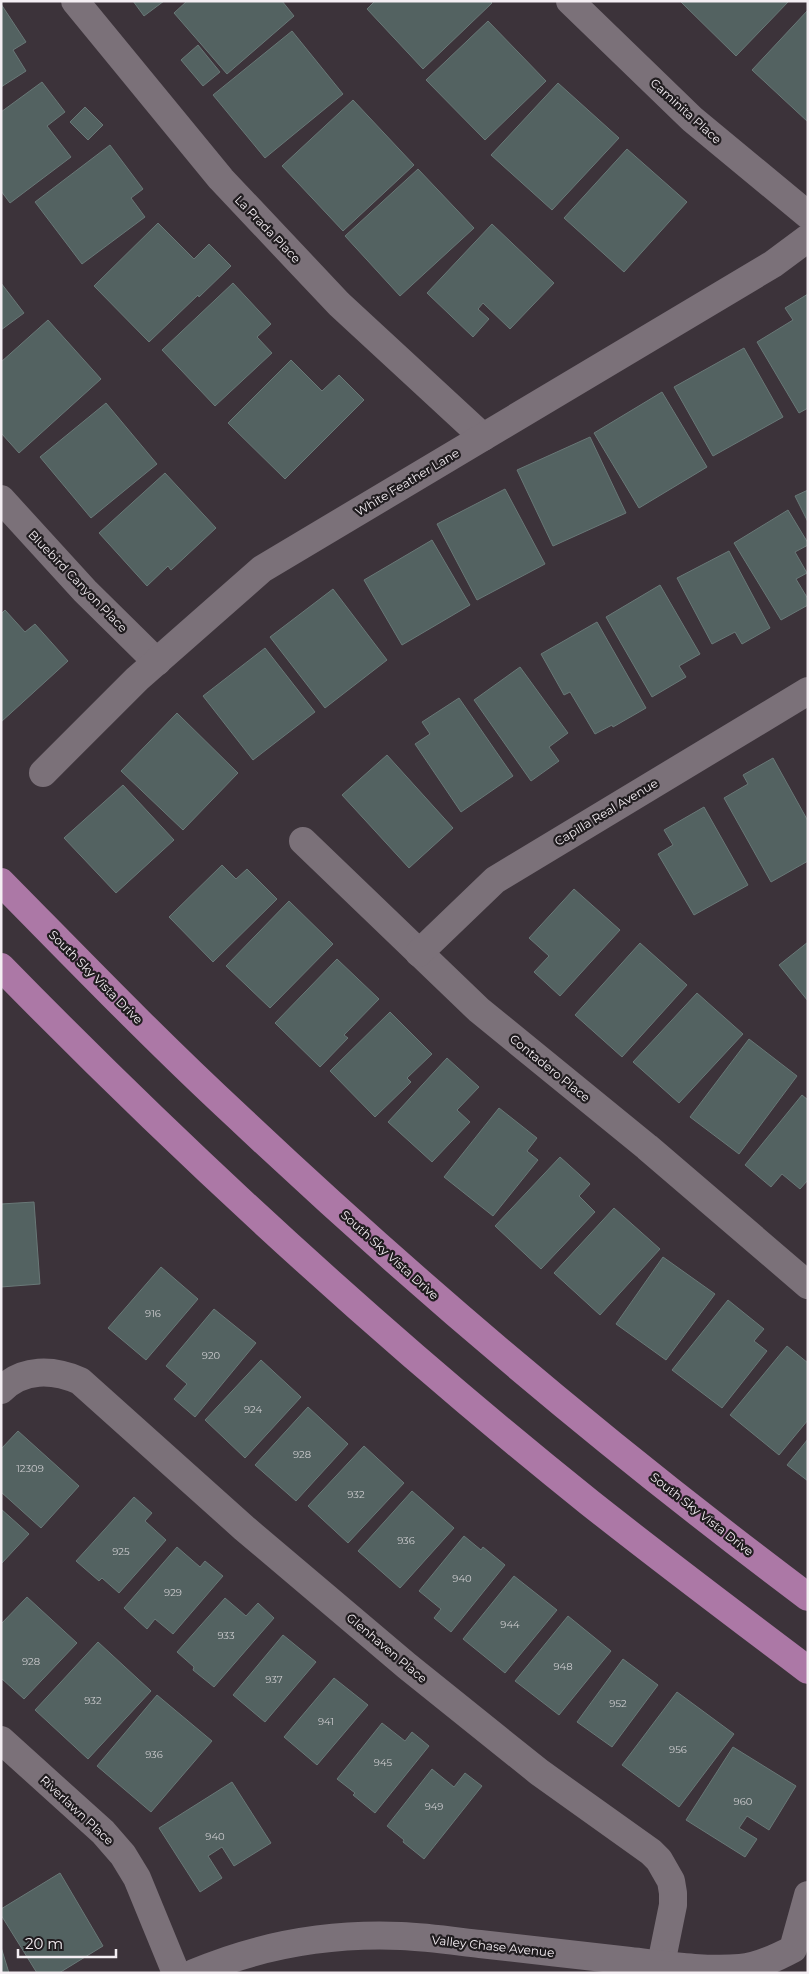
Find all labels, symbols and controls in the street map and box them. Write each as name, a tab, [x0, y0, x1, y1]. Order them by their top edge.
street label: Caminita Place	[647, 75, 725, 147]
street label: La Prada Place	[232, 192, 304, 266]
street label: White Feather Lane	[352, 445, 462, 519]
street label: Bluebird Canyon Place	[25, 527, 131, 635]
street label: Capilla Real Avenue	[552, 775, 660, 849]
street label: South Sky Vista Drive	[46, 927, 146, 1027]
street label: Contadero Place	[507, 1031, 593, 1105]
street label: South Sky Vista Drive	[338, 1207, 442, 1303]
house number: 916	[145, 1307, 161, 1320]
house number: 920	[202, 1349, 221, 1362]
house number: 924	[244, 1403, 262, 1416]
house number: 928	[293, 1448, 311, 1461]
house number: 12309	[16, 1462, 44, 1475]
street label: South Sky Vista Drive	[648, 1469, 756, 1559]
house number: 932	[347, 1488, 365, 1501]
house number: 936	[397, 1534, 415, 1547]
house number: 925	[112, 1545, 130, 1558]
house number: 940	[452, 1572, 472, 1585]
house number: 929	[164, 1586, 182, 1599]
street label: Glenhaven Place	[344, 1610, 430, 1686]
house number: 944	[500, 1618, 520, 1631]
house number: 933	[217, 1629, 235, 1642]
house number: 928	[22, 1655, 40, 1668]
house number: 948	[553, 1660, 573, 1673]
house number: 937	[265, 1673, 283, 1686]
house number: 932	[84, 1694, 102, 1707]
house number: 952	[609, 1697, 627, 1710]
house number: 941	[318, 1715, 334, 1728]
house number: 956	[669, 1743, 687, 1756]
house number: 936	[145, 1748, 163, 1761]
house number: 945	[374, 1756, 393, 1769]
street label: Riverlawn Place	[37, 1772, 117, 1848]
house number: 960	[734, 1795, 753, 1808]
house number: 949	[425, 1800, 443, 1813]
house number: 940	[205, 1830, 225, 1843]
scale bar	[18, 1926, 115, 1958]
street label: Valley Chase Avenue	[431, 1932, 555, 1960]
text: 20 m	[25, 1934, 63, 1953]

